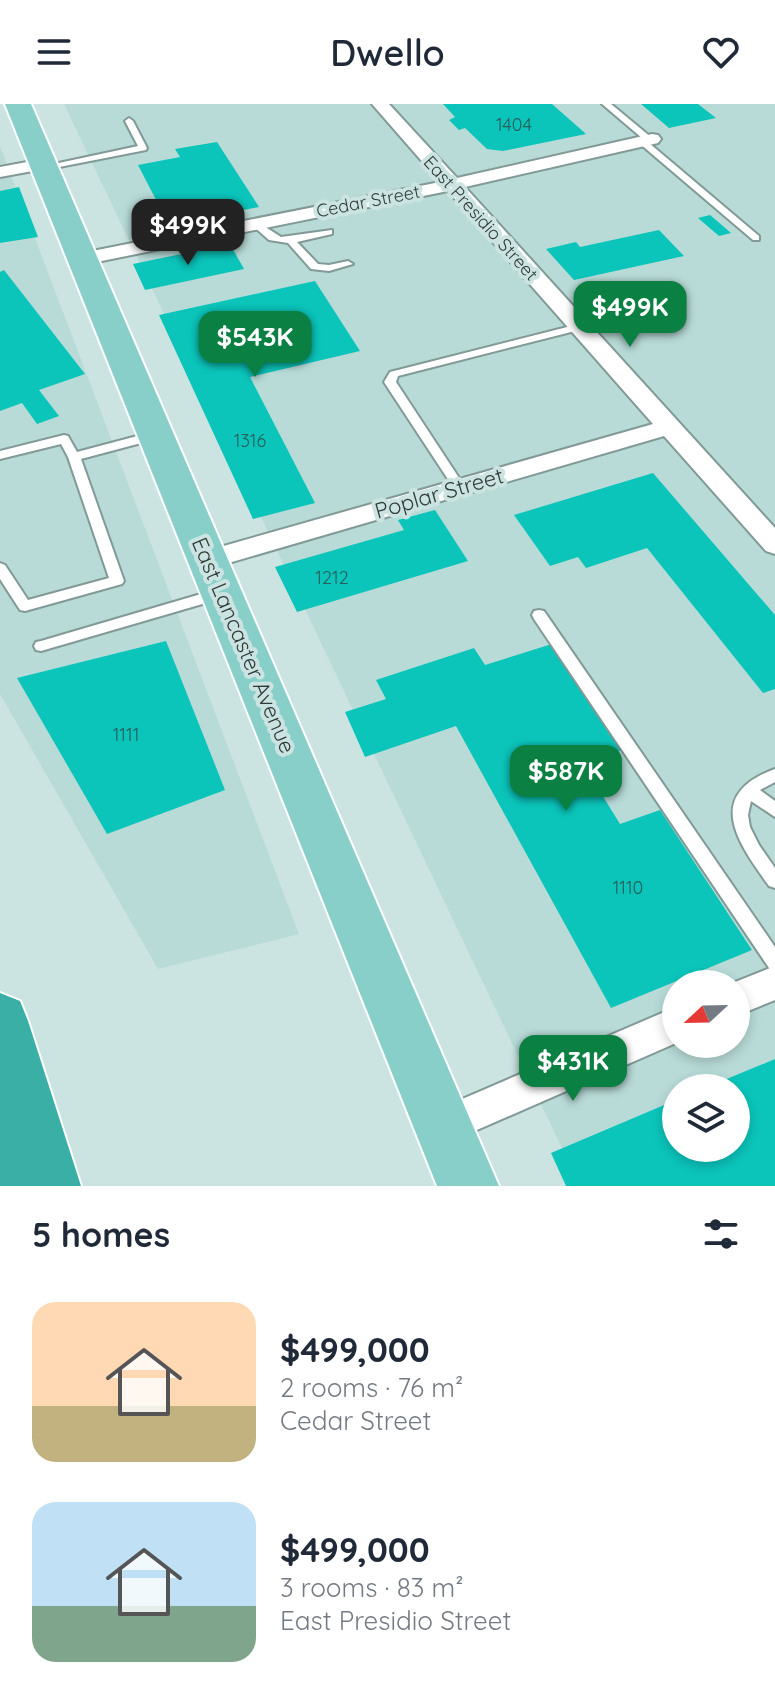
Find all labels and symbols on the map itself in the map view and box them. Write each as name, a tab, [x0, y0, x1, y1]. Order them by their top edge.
house number: 1404	[496, 113, 532, 136]
street label: East Presidio Street	[419, 151, 543, 285]
street label: Cedar Street	[314, 180, 422, 222]
pin: $499K	[132, 199, 244, 267]
pin: $499K	[574, 281, 686, 349]
pin: $543K	[199, 311, 311, 379]
house number: 1316	[234, 429, 267, 452]
street label: Poplar Street	[371, 461, 507, 525]
street label: East Lancaster Avenue	[186, 533, 302, 757]
house number: 1212	[315, 566, 349, 589]
house number: 1111	[113, 723, 139, 746]
pin: $587K	[510, 745, 622, 813]
house number: 1110	[613, 876, 643, 899]
north arrow	[662, 970, 750, 1058]
pin: $431K	[517, 1035, 629, 1103]

